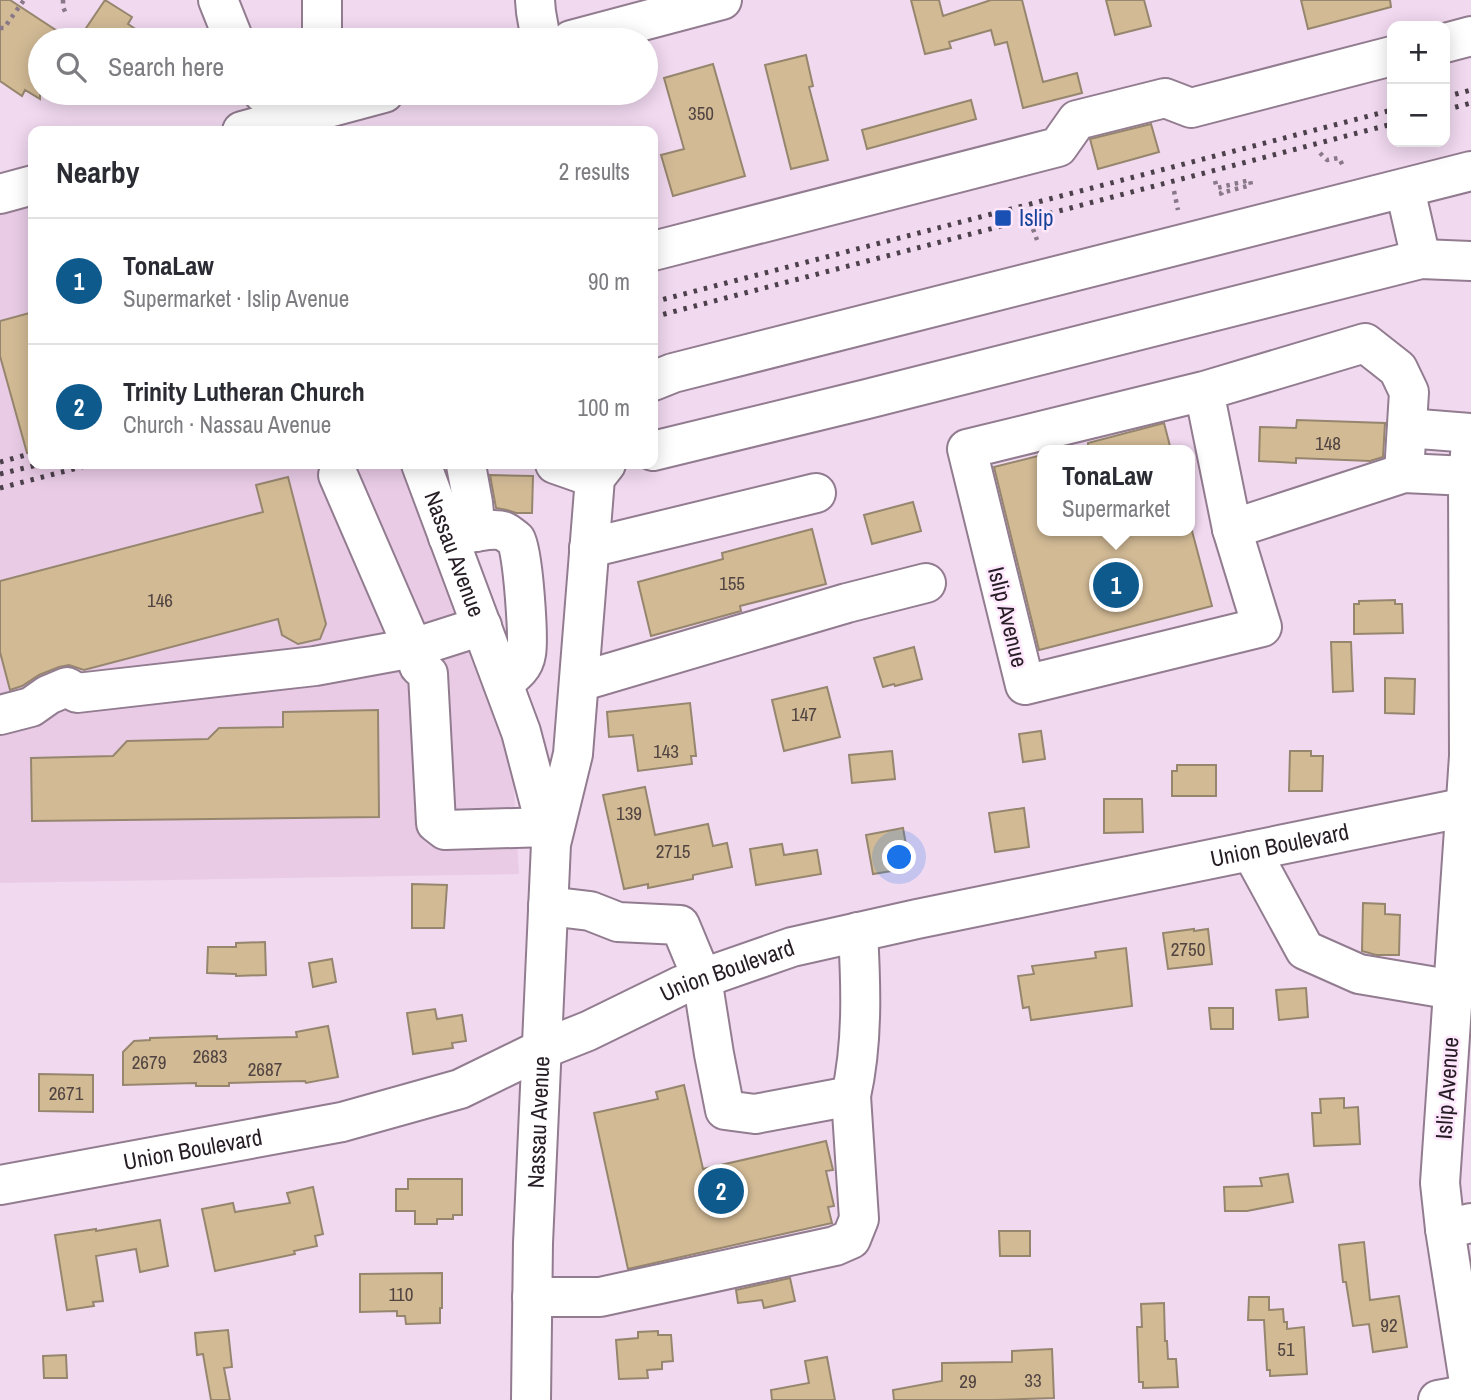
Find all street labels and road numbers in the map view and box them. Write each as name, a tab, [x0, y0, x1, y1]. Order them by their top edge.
street label: Nassau Avenue	[417, 487, 493, 621]
street label: Islip Avenue	[981, 563, 1036, 670]
street label: Union Boulevard	[1207, 815, 1351, 874]
street label: Union Boulevard	[654, 931, 798, 1009]
street label: Islip Avenue	[1427, 1036, 1466, 1140]
street label: Nassau Avenue	[519, 1056, 556, 1189]
street label: Union Boulevard	[121, 1121, 265, 1177]

